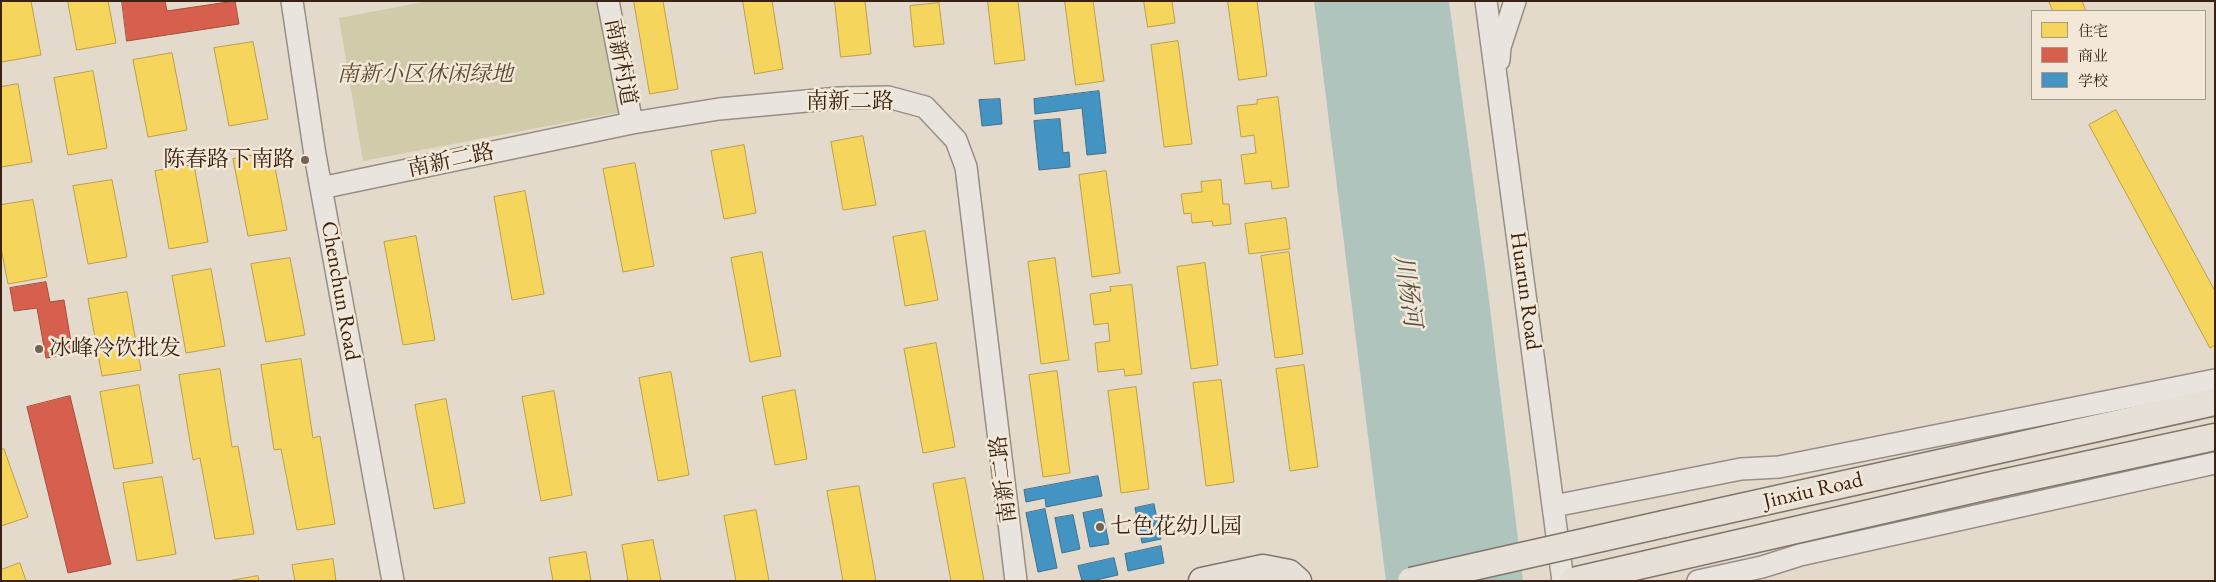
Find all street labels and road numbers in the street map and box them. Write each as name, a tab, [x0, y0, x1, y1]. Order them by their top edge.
street label: 南新村道	[599, 16, 641, 108]
street label: 南新二路	[806, 89, 894, 115]
street label: 南新二路	[405, 139, 497, 183]
street label: Chenchun Road	[315, 219, 365, 363]
street label: Huarun Road	[1504, 230, 1546, 352]
street label: 南新二路	[986, 434, 1022, 524]
street label: Jinxiu Road	[1761, 467, 1865, 515]

